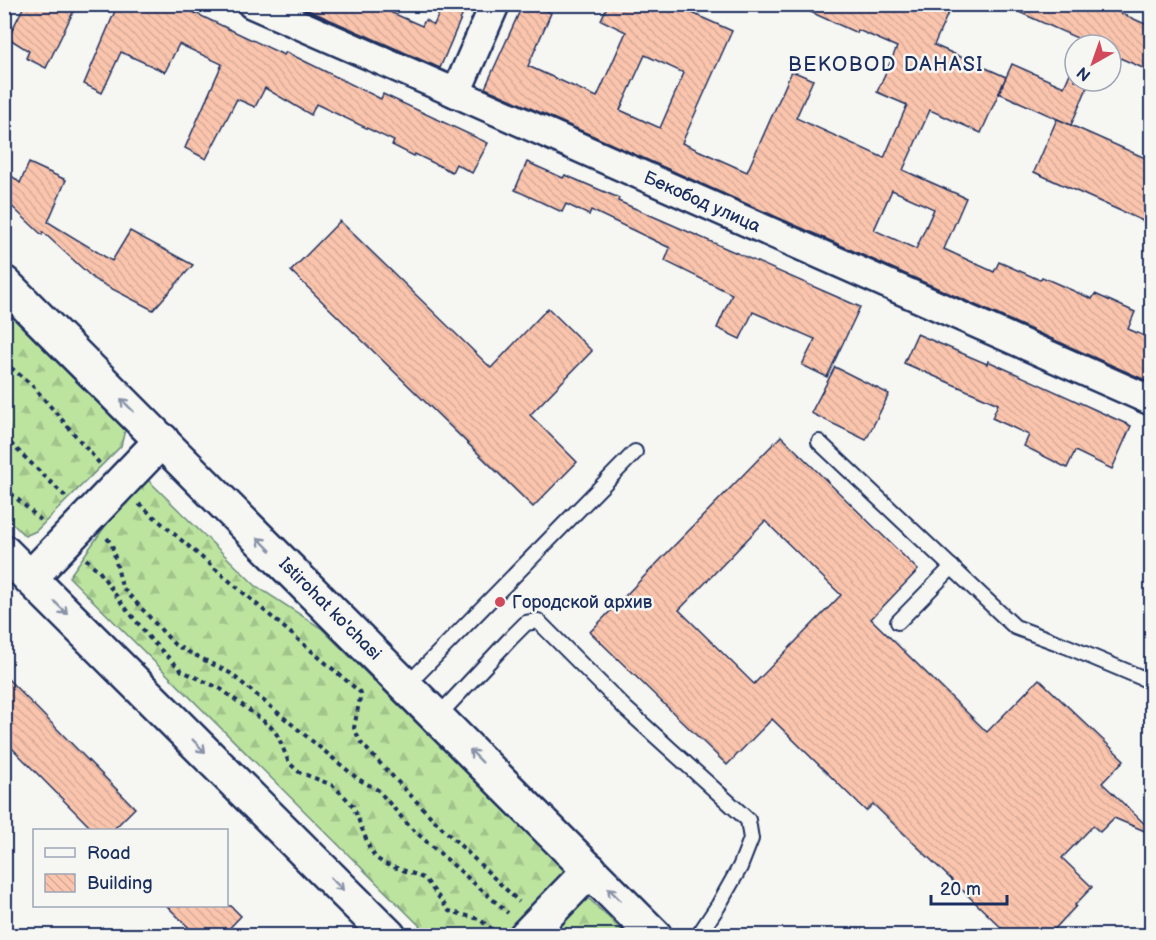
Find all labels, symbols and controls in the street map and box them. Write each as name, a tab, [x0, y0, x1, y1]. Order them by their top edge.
north arrow	[1063, 33, 1123, 93]
district label: BEKOBOD DAHASI	[788, 53, 984, 77]
text: N	[1074, 62, 1095, 84]
street label: Бекобод улица	[640, 167, 764, 237]
one-way arrow	[119, 398, 134, 413]
one-way arrow	[257, 536, 272, 551]
street label: Istirohat ko'chasi	[274, 553, 386, 665]
place label: Городской архив	[512, 592, 653, 613]
marker: Городской архив	[493, 595, 507, 609]
one-way arrow	[53, 601, 68, 616]
one-way arrow	[191, 739, 206, 753]
one-way arrow	[469, 749, 484, 763]
legend	[33, 829, 228, 907]
text: Road	[87, 843, 131, 864]
scale bar	[931, 868, 1008, 906]
text: Building	[87, 873, 153, 894]
one-way arrow	[329, 876, 344, 891]
text: 20 m	[940, 879, 981, 900]
one-way arrow	[606, 887, 621, 902]

